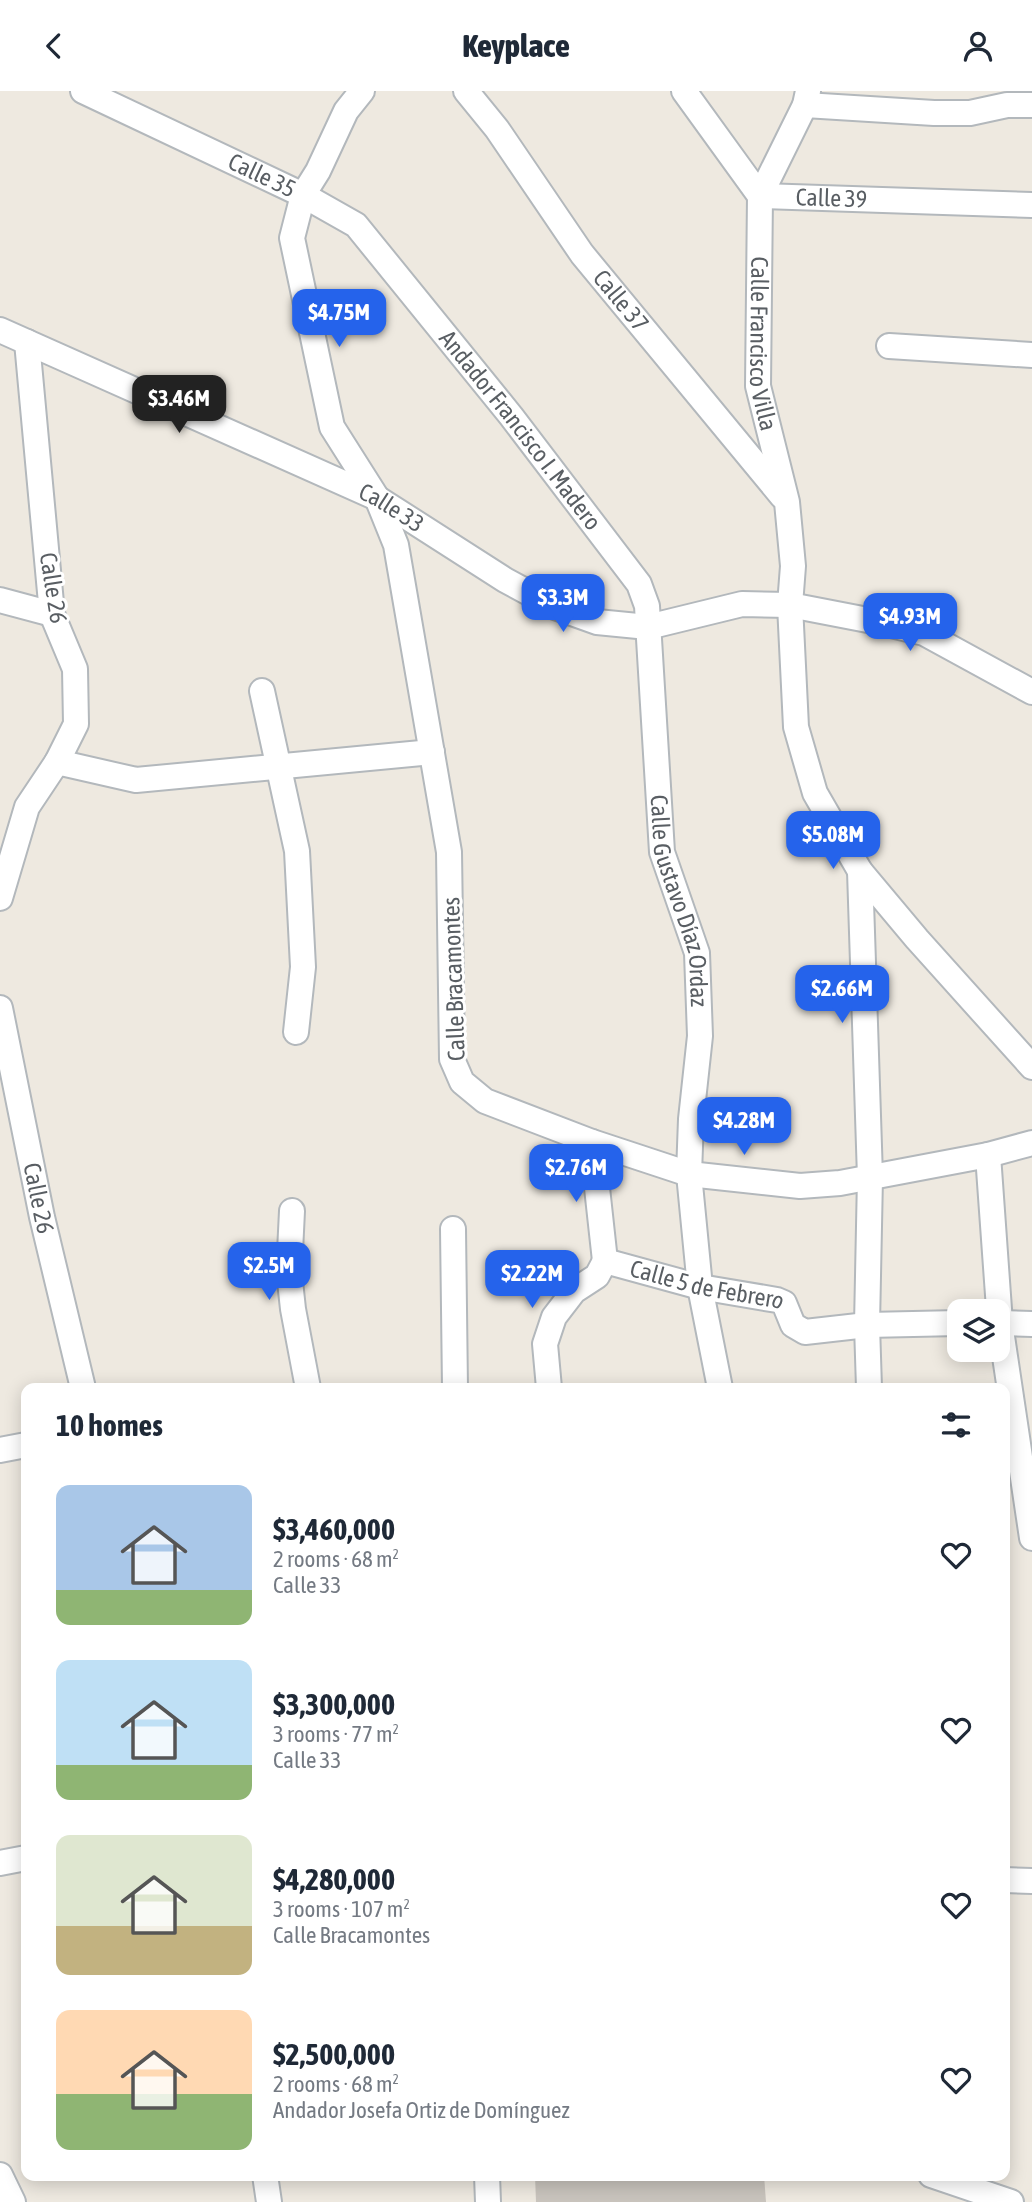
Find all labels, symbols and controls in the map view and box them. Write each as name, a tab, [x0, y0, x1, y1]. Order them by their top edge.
icon: back	[35, 27, 73, 65]
text: Keyplace	[462, 27, 570, 64]
icon: person	[959, 27, 997, 65]
street label: Calle 35	[224, 148, 300, 203]
street label: Calle 39	[795, 183, 867, 213]
street label: Calle Francisco Villa	[745, 257, 783, 433]
street label: Calle 37	[588, 264, 654, 337]
pin: $4.75M	[282, 289, 396, 349]
text: $4.75M	[308, 299, 370, 325]
street label: Andador Francisco I. Madero	[434, 325, 607, 535]
pin: $3.46M	[122, 375, 236, 435]
text: $3.46M	[148, 385, 210, 411]
street label: Calle 33	[355, 478, 429, 537]
street label: Calle 26	[35, 551, 72, 625]
pin: $3.3M	[514, 575, 612, 634]
text: $3.3M	[538, 584, 588, 610]
pin: $4.93M	[853, 594, 967, 653]
text: $4.93M	[879, 603, 941, 629]
street label: Calle Gustavo Díaz Ordaz	[646, 794, 713, 1008]
pin: $5.08M	[776, 811, 890, 871]
text: $5.08M	[802, 821, 864, 847]
street label: Calle Bracamontes	[437, 897, 470, 1061]
pin: $2.66M	[785, 965, 899, 1025]
text: $2.66M	[811, 975, 873, 1001]
pin: $4.28M	[687, 1097, 801, 1157]
text: $4.28M	[713, 1107, 775, 1133]
pin: $2.76M	[519, 1145, 633, 1204]
text: $2.76M	[545, 1154, 607, 1180]
street label: Calle 26	[18, 1161, 59, 1236]
pin: $2.5M	[220, 1243, 318, 1302]
pin: $2.22M	[475, 1251, 589, 1310]
text: $2.5M	[244, 1252, 294, 1278]
street label: Calle 5 de Febrero	[627, 1255, 789, 1315]
text: $2.22M	[501, 1260, 563, 1286]
map controls	[947, 1299, 1010, 1362]
button: layers	[947, 1299, 1010, 1362]
icon: filters	[937, 1406, 975, 1444]
text: 10 homes	[56, 1408, 163, 1442]
text: $3,460,000	[273, 1512, 395, 1546]
icon: home	[112, 1513, 196, 1597]
icon: heart	[937, 1536, 975, 1574]
text: 2 rooms · 68 m²	[273, 1546, 399, 1572]
text: Calle 33	[273, 1572, 341, 1598]
text: $3,300,000	[273, 1687, 395, 1721]
icon: home	[112, 1688, 196, 1772]
icon: heart	[937, 1711, 975, 1749]
text: 3 rooms · 77 m²	[273, 1721, 399, 1747]
text: Calle 33	[273, 1747, 341, 1773]
text: $4,280,000	[273, 1862, 395, 1896]
icon: home	[112, 1863, 196, 1947]
icon: heart	[937, 1886, 975, 1924]
text: 3 rooms · 107 m²	[273, 1896, 410, 1922]
text: Calle Bracamontes	[273, 1922, 430, 1948]
text: $2,500,000	[273, 2037, 395, 2071]
icon: home	[112, 2038, 196, 2122]
icon: heart	[937, 2061, 975, 2099]
text: 2 rooms · 68 m²	[273, 2071, 399, 2097]
text: Andador Josefa Ortiz de Domínguez	[273, 2097, 570, 2123]

